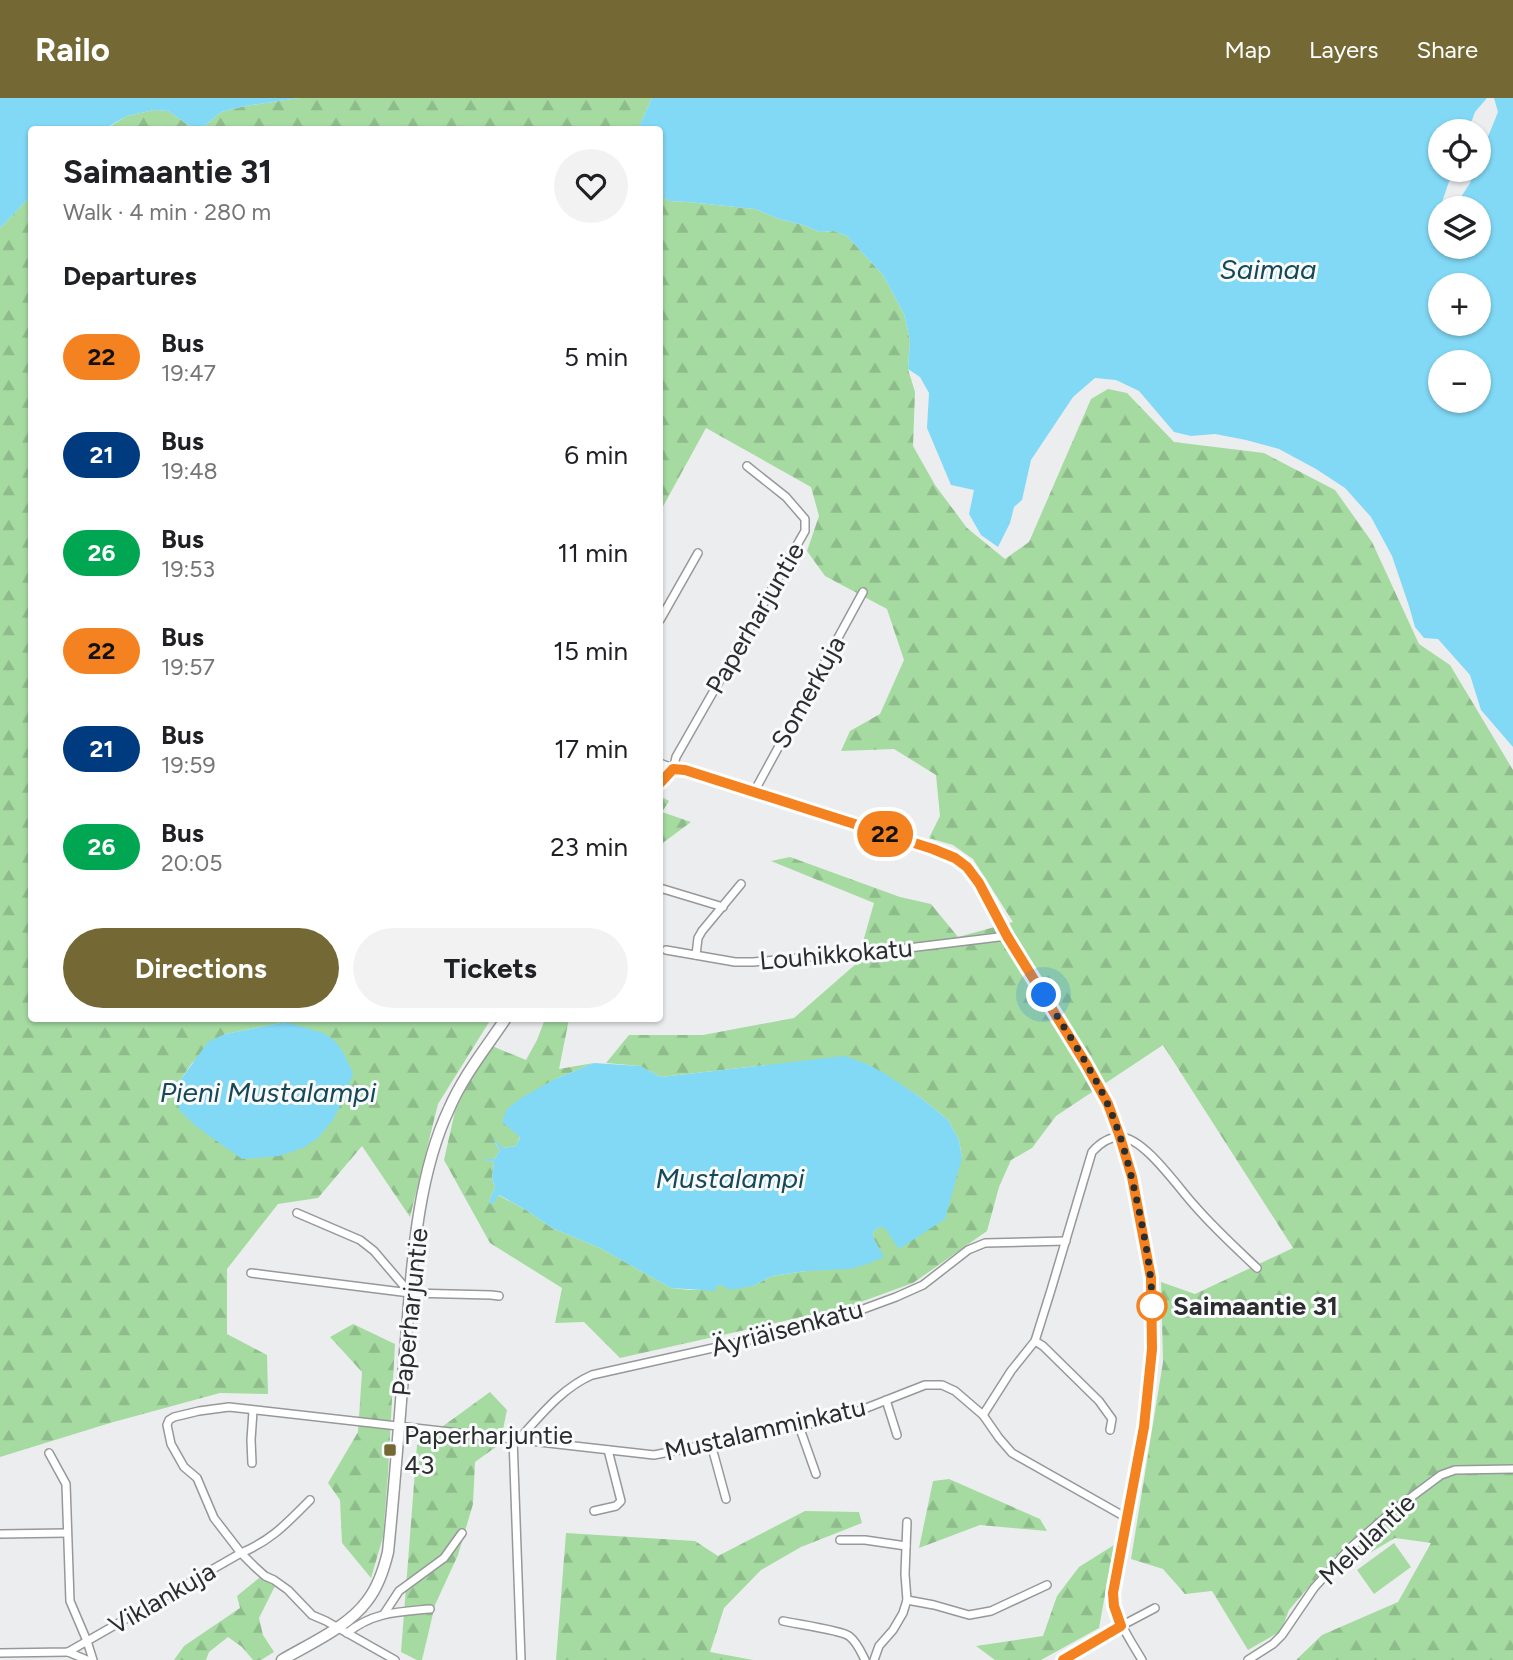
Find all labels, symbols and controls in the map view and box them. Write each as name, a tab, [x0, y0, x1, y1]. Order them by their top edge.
text: Railo	[35, 30, 110, 69]
text: Map	[1224, 35, 1271, 64]
text: Layers	[1309, 35, 1378, 64]
text: Share	[1416, 35, 1478, 64]
map controls	[1428, 119, 1491, 413]
button: locate	[1428, 119, 1491, 182]
button: heart	[554, 149, 628, 223]
text: Saimaantie 31	[63, 152, 272, 191]
button: layers	[1428, 196, 1491, 259]
text: Walk · 4 min · 280 m	[63, 198, 271, 226]
water label: Saimaa	[1220, 252, 1316, 286]
text: Departures	[63, 260, 197, 292]
button: +	[1428, 273, 1491, 336]
text: Bus	[161, 327, 204, 359]
text: 5 min	[564, 341, 628, 373]
text: 22	[88, 342, 115, 371]
button: −	[1428, 350, 1491, 413]
text: 19:47	[161, 359, 216, 387]
text: Bus	[161, 425, 204, 457]
text: 6 min	[564, 439, 628, 471]
text: 21	[89, 440, 114, 469]
text: 19:48	[161, 457, 218, 485]
text: Bus	[161, 523, 204, 555]
text: 11 min	[557, 537, 628, 569]
street label: Paperharjuntie	[699, 537, 811, 699]
text: 26	[88, 538, 115, 567]
text: 19:53	[161, 555, 215, 583]
text: Bus	[161, 621, 204, 653]
street label: Somerkuja	[764, 630, 852, 754]
text: 15 min	[553, 635, 628, 667]
text: 22	[88, 636, 115, 665]
text: 19:57	[161, 653, 215, 681]
text: Bus	[161, 719, 204, 751]
text: 17 min	[554, 733, 628, 765]
text: 21	[89, 734, 114, 763]
text: 19:59	[161, 751, 216, 779]
line badge: 22	[854, 811, 917, 857]
text: Bus	[161, 817, 204, 849]
text: 22	[871, 819, 899, 848]
text: 23 min	[550, 831, 628, 863]
text: 26	[88, 832, 115, 861]
text: 20:05	[161, 849, 222, 877]
button: Directions	[63, 928, 339, 1008]
button: Tickets	[353, 928, 628, 1008]
street label: Louhikkokatu	[758, 931, 914, 977]
your location	[1026, 977, 1061, 1012]
water label: Pieni Mustalampi	[160, 1075, 377, 1109]
water label: Mustalampi	[655, 1161, 805, 1195]
street label: Paperharjuntie	[385, 1226, 435, 1398]
place label: Saimaantie 31	[1173, 1290, 1338, 1322]
marker: Saimaantie 31	[1137, 1291, 1167, 1321]
street label: Äyriäisenkatu	[708, 1292, 866, 1364]
street label: Mustalamminkatu	[661, 1390, 869, 1468]
place label: Paperharjuntie 43	[404, 1419, 573, 1481]
marker: Paperharjuntie 43	[382, 1442, 398, 1458]
street label: Melulantie	[1312, 1486, 1422, 1592]
street label: Viklankuja	[103, 1555, 221, 1641]

